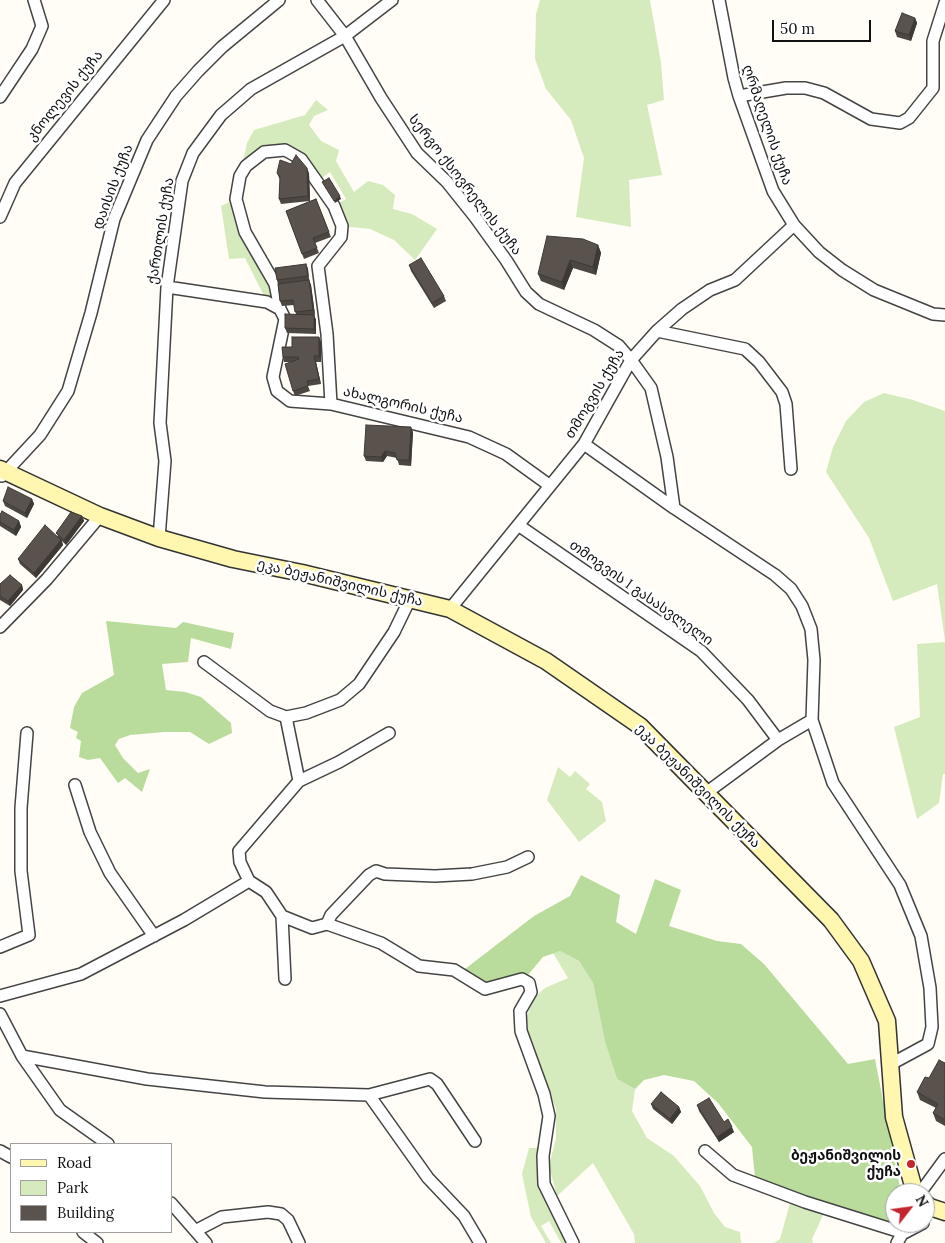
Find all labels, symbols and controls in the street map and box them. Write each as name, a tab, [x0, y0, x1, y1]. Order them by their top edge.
scale bar	[775, 10, 874, 42]
text: 50 m	[780, 19, 815, 38]
street label: კნოლევის ქუჩა	[23, 47, 107, 145]
street label: ღრმაღელის ქუჩა	[739, 63, 795, 187]
street label: სერგო ქსოვრელის ქუჩა	[405, 111, 525, 259]
street label: დაისის ქუჩა	[89, 142, 137, 232]
street label: ქართლის ქუჩა	[144, 177, 178, 285]
street label: თმოგვის ქუჩა	[562, 346, 628, 442]
street label: ახალგორის ქუჩა	[342, 383, 464, 427]
street label: თმოგვის I გასასვლელი	[566, 537, 716, 649]
street label: ეკა ბეჟანიშვილის ქუჩა	[256, 556, 424, 610]
street label: ეკა ბეჟანიშვილის ქუჩა	[632, 720, 764, 852]
legend	[10, 1143, 172, 1233]
place label: ბეჟანიშვილის ქუჩა	[791, 1148, 901, 1180]
text: Road	[57, 1153, 92, 1172]
marker: ბეჟანიშვილის ქუჩა	[905, 1158, 917, 1170]
text: Park	[57, 1178, 88, 1197]
north arrow	[885, 1183, 935, 1233]
text: N	[912, 1192, 933, 1210]
text: Building	[57, 1203, 114, 1222]

